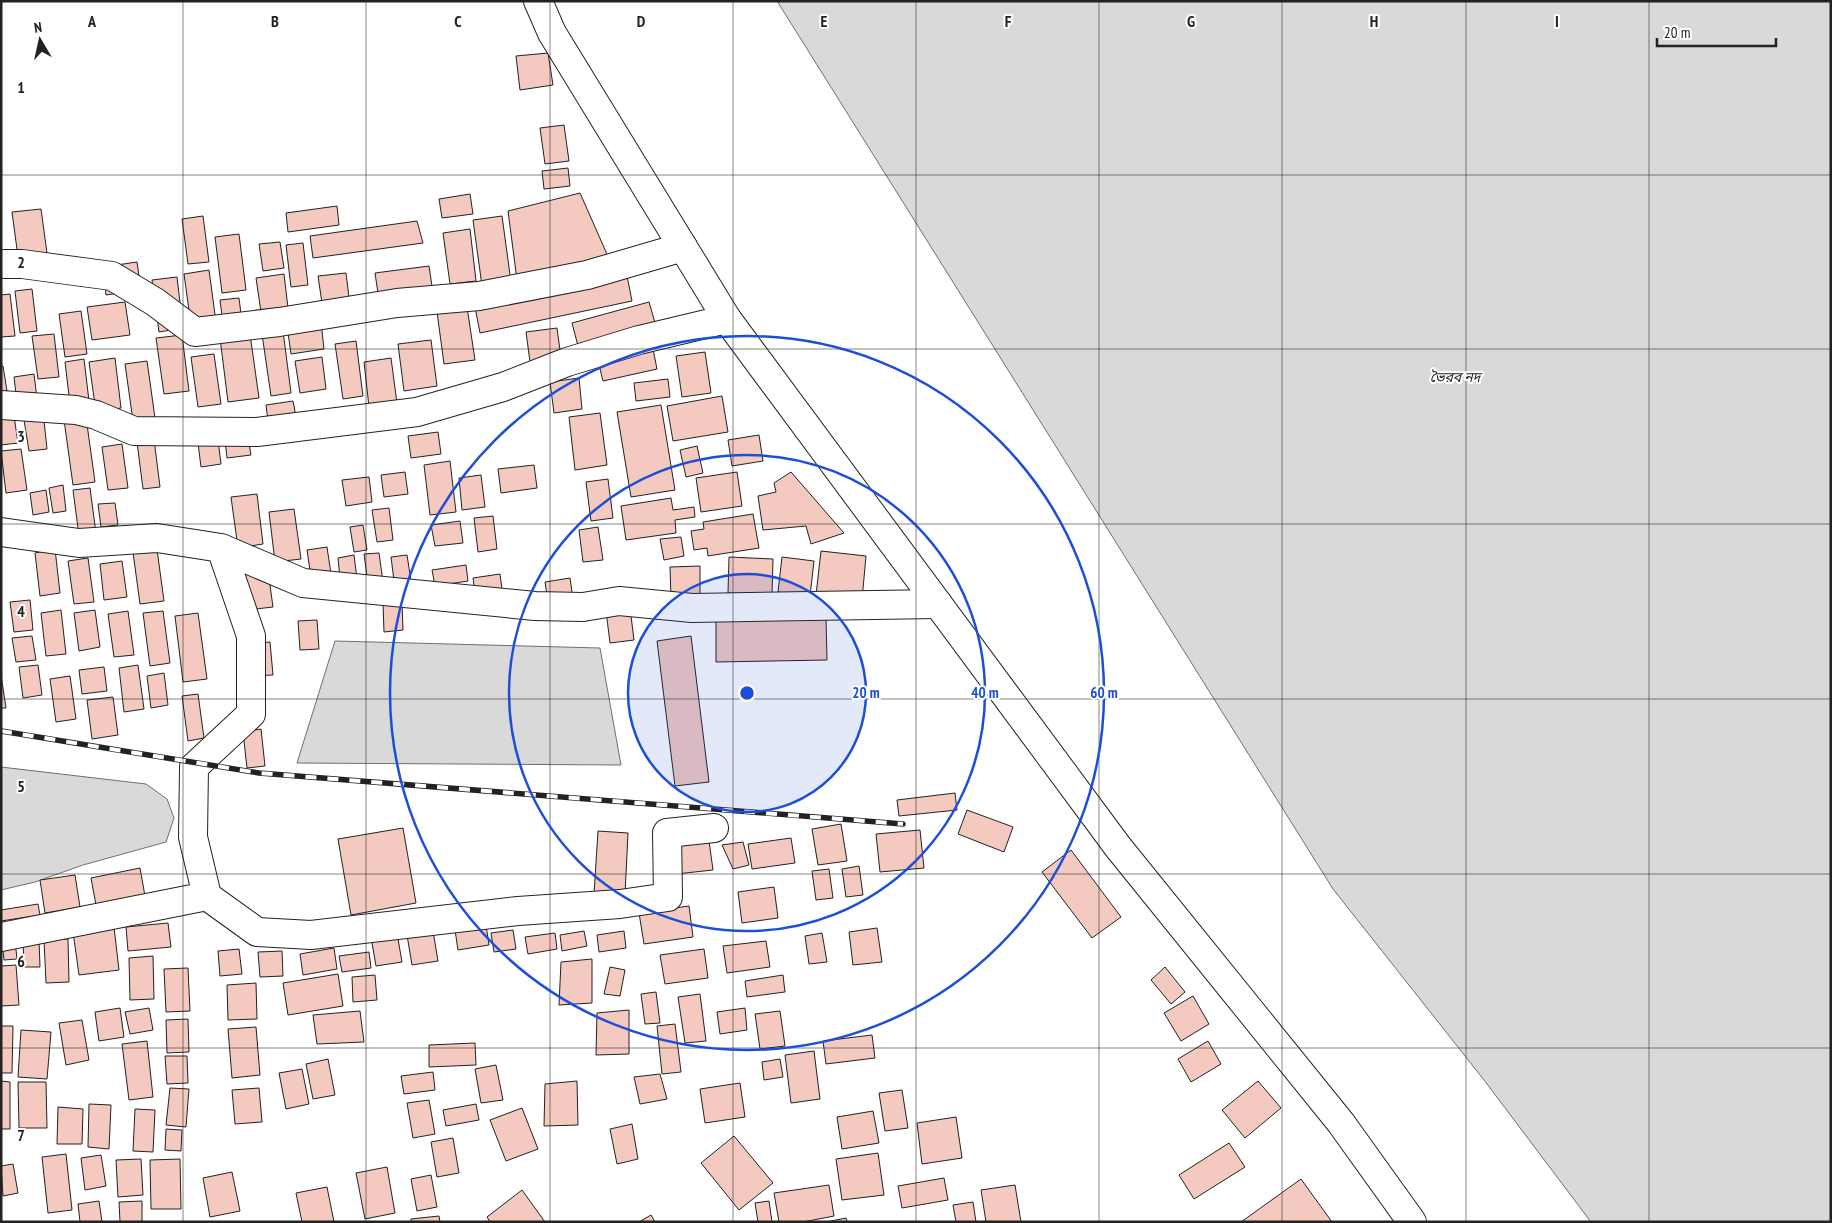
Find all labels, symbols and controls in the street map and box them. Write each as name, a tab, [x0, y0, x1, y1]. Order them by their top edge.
text: A	[87, 11, 97, 31]
text: B	[271, 11, 279, 31]
text: C	[454, 11, 462, 31]
text: D	[637, 11, 646, 31]
text: E	[821, 11, 828, 31]
text: F	[1005, 11, 1012, 31]
text: G	[1187, 11, 1195, 31]
text: H	[1370, 11, 1378, 31]
text: I	[1555, 11, 1559, 31]
north arrow	[15, 15, 65, 65]
scale bar	[1657, 15, 1776, 47]
text: N	[33, 18, 43, 37]
text: 20 m	[1664, 23, 1690, 42]
text: 1	[17, 77, 25, 97]
text: 2	[17, 252, 25, 272]
water label: ভৈরব নদ	[1430, 368, 1484, 386]
text: 3	[17, 426, 25, 446]
text: 4	[17, 601, 25, 621]
text: 20 m	[852, 683, 880, 702]
text: 40 m	[971, 683, 999, 702]
text: 60 m	[1090, 683, 1118, 702]
centre of rings	[738, 684, 756, 702]
text: 5	[17, 776, 25, 796]
text: 6	[17, 951, 25, 971]
text: 7	[17, 1125, 25, 1145]

